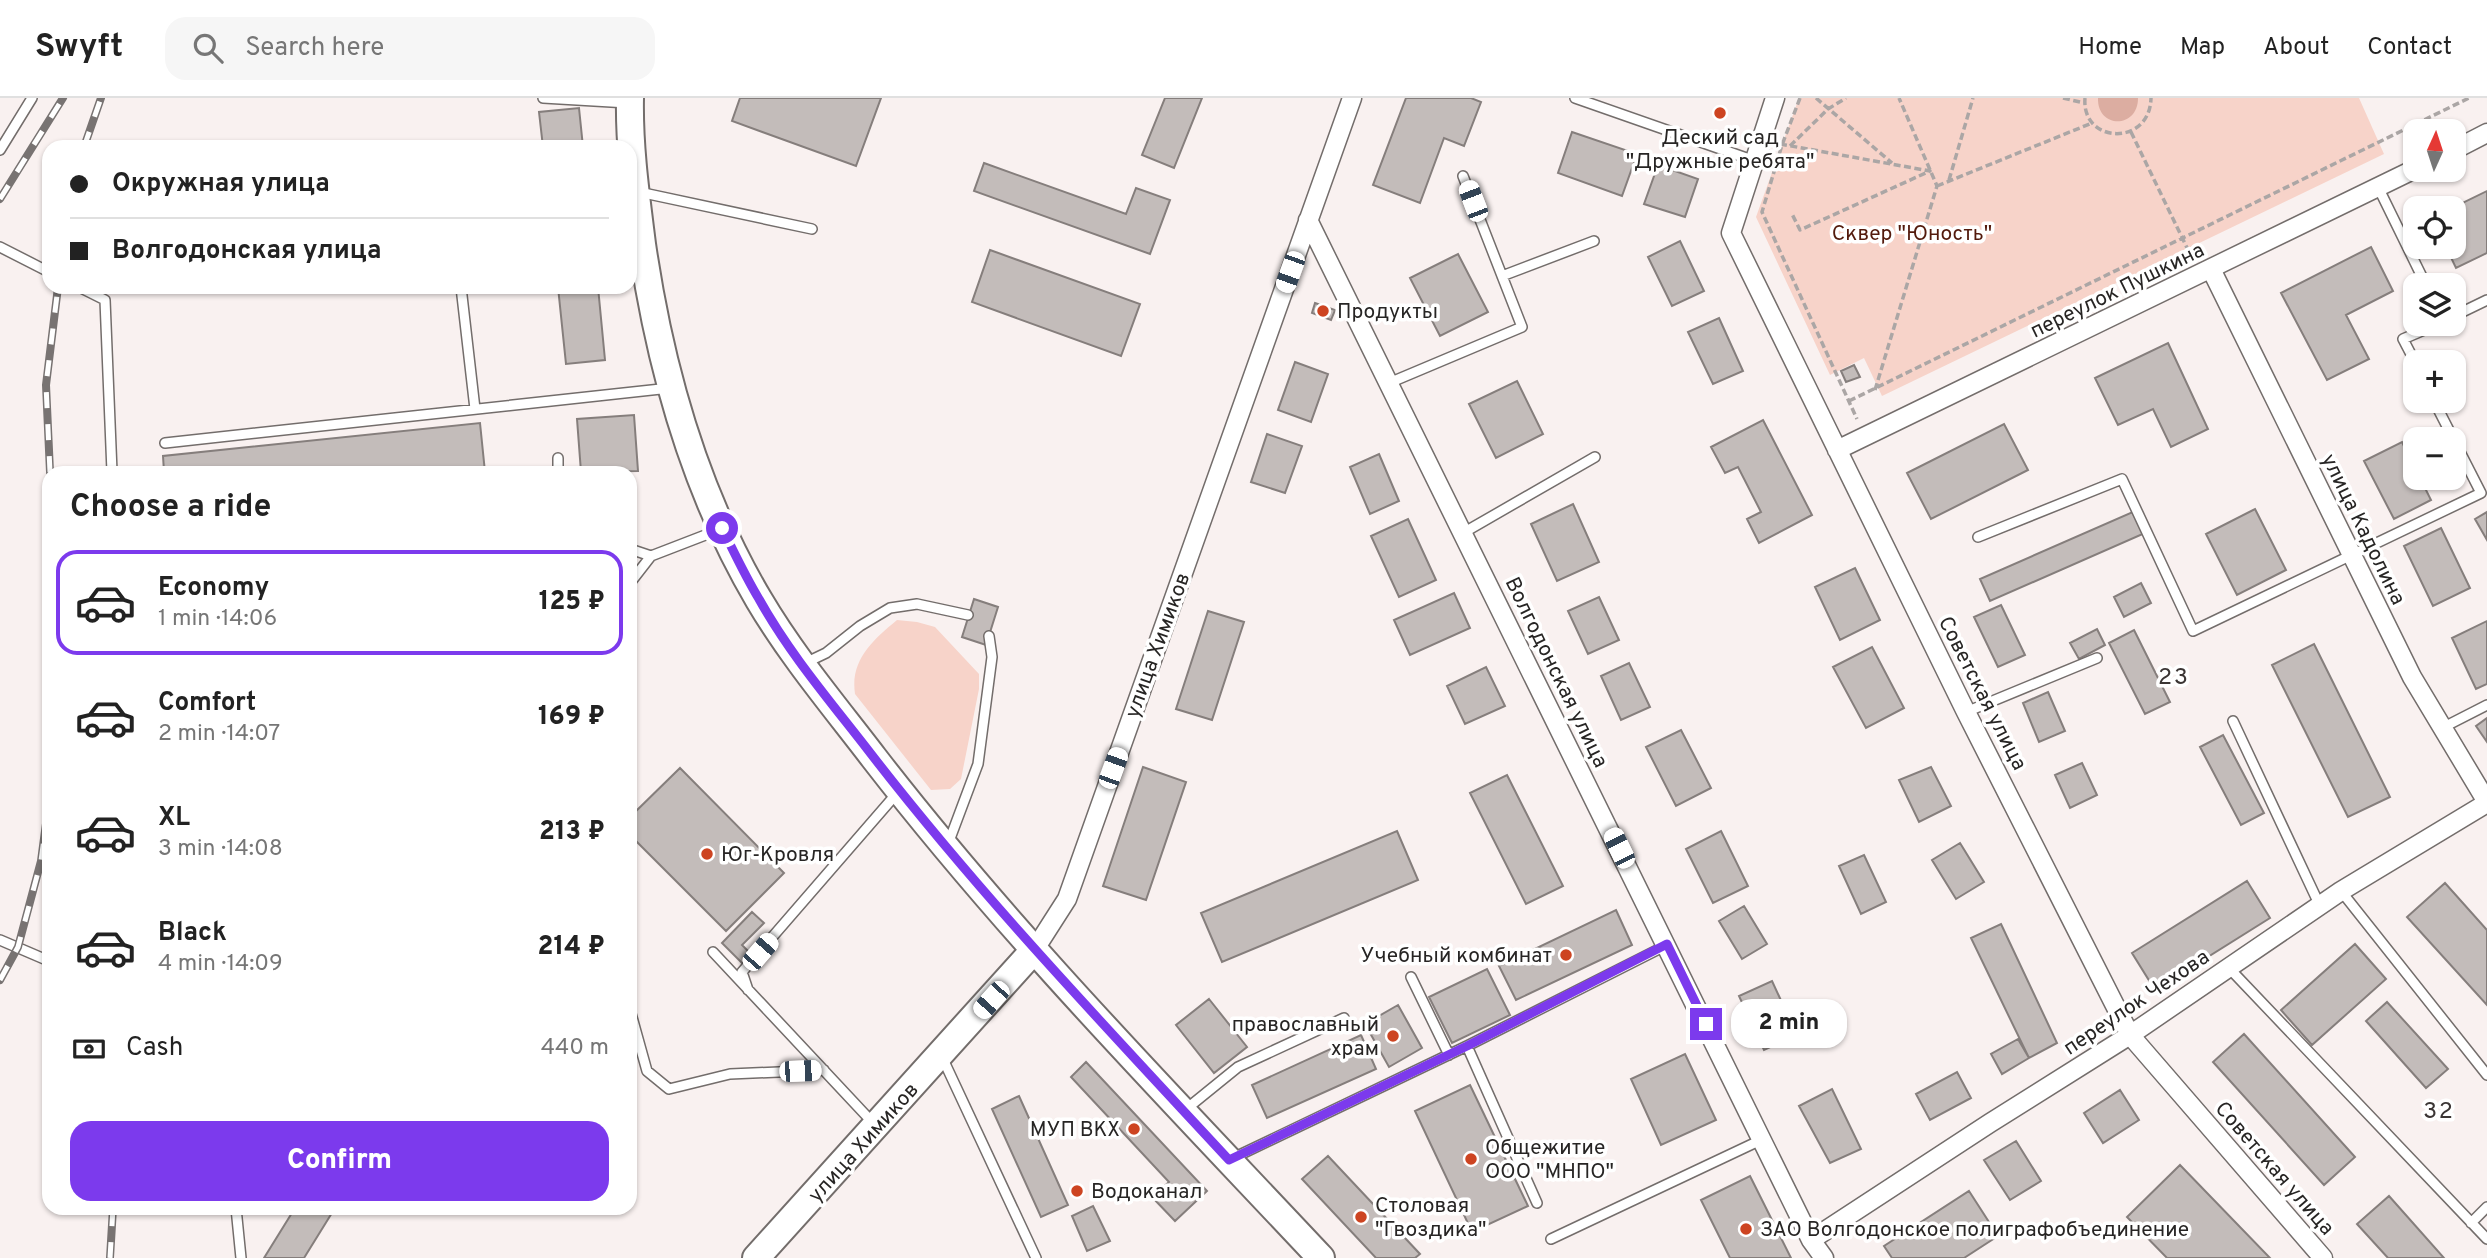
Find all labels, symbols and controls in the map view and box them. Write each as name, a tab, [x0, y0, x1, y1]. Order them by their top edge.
search box	[165, 17, 655, 80]
text: Swyft	[35, 27, 123, 69]
icon: search	[189, 29, 227, 67]
text: Search here	[245, 32, 384, 65]
text: Home	[2078, 33, 2142, 63]
text: Map	[2180, 33, 2225, 63]
text: About	[2263, 33, 2329, 63]
text: Contact	[2367, 33, 2452, 63]
marker: Деский сад "Дружные ребята"	[1712, 105, 1728, 121]
north arrow	[2403, 119, 2466, 182]
map controls	[2403, 119, 2466, 490]
place label: Деский сад "Дружные ребята"	[1626, 125, 1814, 176]
text: Окружная улица	[112, 168, 330, 201]
car	[1456, 178, 1491, 224]
button: locate	[2403, 196, 2466, 259]
park label: Сквер "Юность"	[1832, 221, 1992, 248]
text: Волгодонская улица	[112, 235, 381, 268]
street label: переулок Пушкина	[2026, 237, 2209, 345]
car	[1273, 249, 1308, 295]
button: layers	[2403, 273, 2466, 336]
place label: Продукты	[1337, 299, 1438, 326]
marker: Продукты	[1315, 303, 1331, 319]
button: +	[2403, 350, 2466, 413]
button: −	[2403, 427, 2466, 490]
street label: улица Кадолина	[2314, 450, 2411, 610]
text: Choose a ride	[70, 488, 271, 528]
route start	[706, 512, 738, 544]
street label: улица Химиков	[1120, 569, 1197, 722]
icon: car	[74, 571, 137, 634]
text: Economy	[158, 572, 269, 605]
street label: Волгодонская улица	[1498, 573, 1614, 772]
text: 125 ₽	[539, 586, 605, 619]
text: 1 min · 14:06	[158, 605, 277, 634]
street label: Советская улица	[1931, 612, 2032, 775]
district label: 23	[2158, 664, 2190, 693]
icon: car	[74, 686, 137, 749]
text: Comfort	[158, 687, 256, 720]
text: 169 ₽	[538, 701, 605, 734]
text: 2 min · 14:07	[158, 720, 280, 749]
car	[1096, 745, 1131, 791]
icon: car	[74, 801, 137, 864]
text: XL	[158, 802, 190, 835]
text: 213 ₽	[539, 816, 605, 849]
car	[1601, 825, 1638, 871]
text: 3 min · 14:08	[158, 835, 283, 864]
place label: Юг-Кровля	[721, 842, 834, 869]
marker: Юг-Кровля	[699, 846, 715, 862]
icon: car	[74, 916, 137, 979]
text: Black	[158, 917, 227, 950]
car	[739, 929, 782, 975]
text: 214 ₽	[538, 931, 605, 964]
place label: Учебный комбинат	[1361, 943, 1552, 970]
street label: переулок Чехова	[2059, 944, 2215, 1062]
marker: Учебный комбинат	[1558, 947, 1574, 963]
text: 4 min · 14:09	[158, 950, 283, 979]
car	[970, 977, 1013, 1023]
callout: 2 min	[1730, 1000, 1846, 1048]
route end	[1690, 1008, 1722, 1040]
text: 2 min	[1759, 1009, 1819, 1038]
place label: православный храм	[1232, 1012, 1379, 1063]
marker: православный храм	[1385, 1028, 1401, 1044]
icon: cash	[70, 1030, 108, 1068]
text: Cash	[126, 1032, 183, 1065]
text: 440 m	[541, 1034, 609, 1063]
car	[779, 1060, 822, 1082]
street label: улица Химиков	[803, 1077, 925, 1209]
street label: Советская улица	[2208, 1096, 2340, 1242]
district label: 32	[2423, 1098, 2455, 1127]
place label: МУП ВКХ	[1030, 1117, 1120, 1144]
button: Confirm	[70, 1121, 609, 1201]
marker: МУП ВКХ	[1126, 1121, 1142, 1137]
place label: Общежитие ООО "МНПО"	[1485, 1135, 1614, 1186]
marker: Общежитие ООО "МНПО"	[1463, 1151, 1479, 1167]
place label: Водоканал	[1091, 1179, 1202, 1206]
marker: Водоканал	[1069, 1183, 1085, 1199]
place label: Столовая "Гвоздика"	[1375, 1193, 1487, 1244]
marker: Столовая "Гвоздика"	[1353, 1209, 1369, 1225]
place label: ЗАО Волгодонское полиграфобъединение	[1760, 1217, 2189, 1244]
marker: ЗАО Волгодонское полиграфобъединение	[1738, 1221, 1754, 1237]

